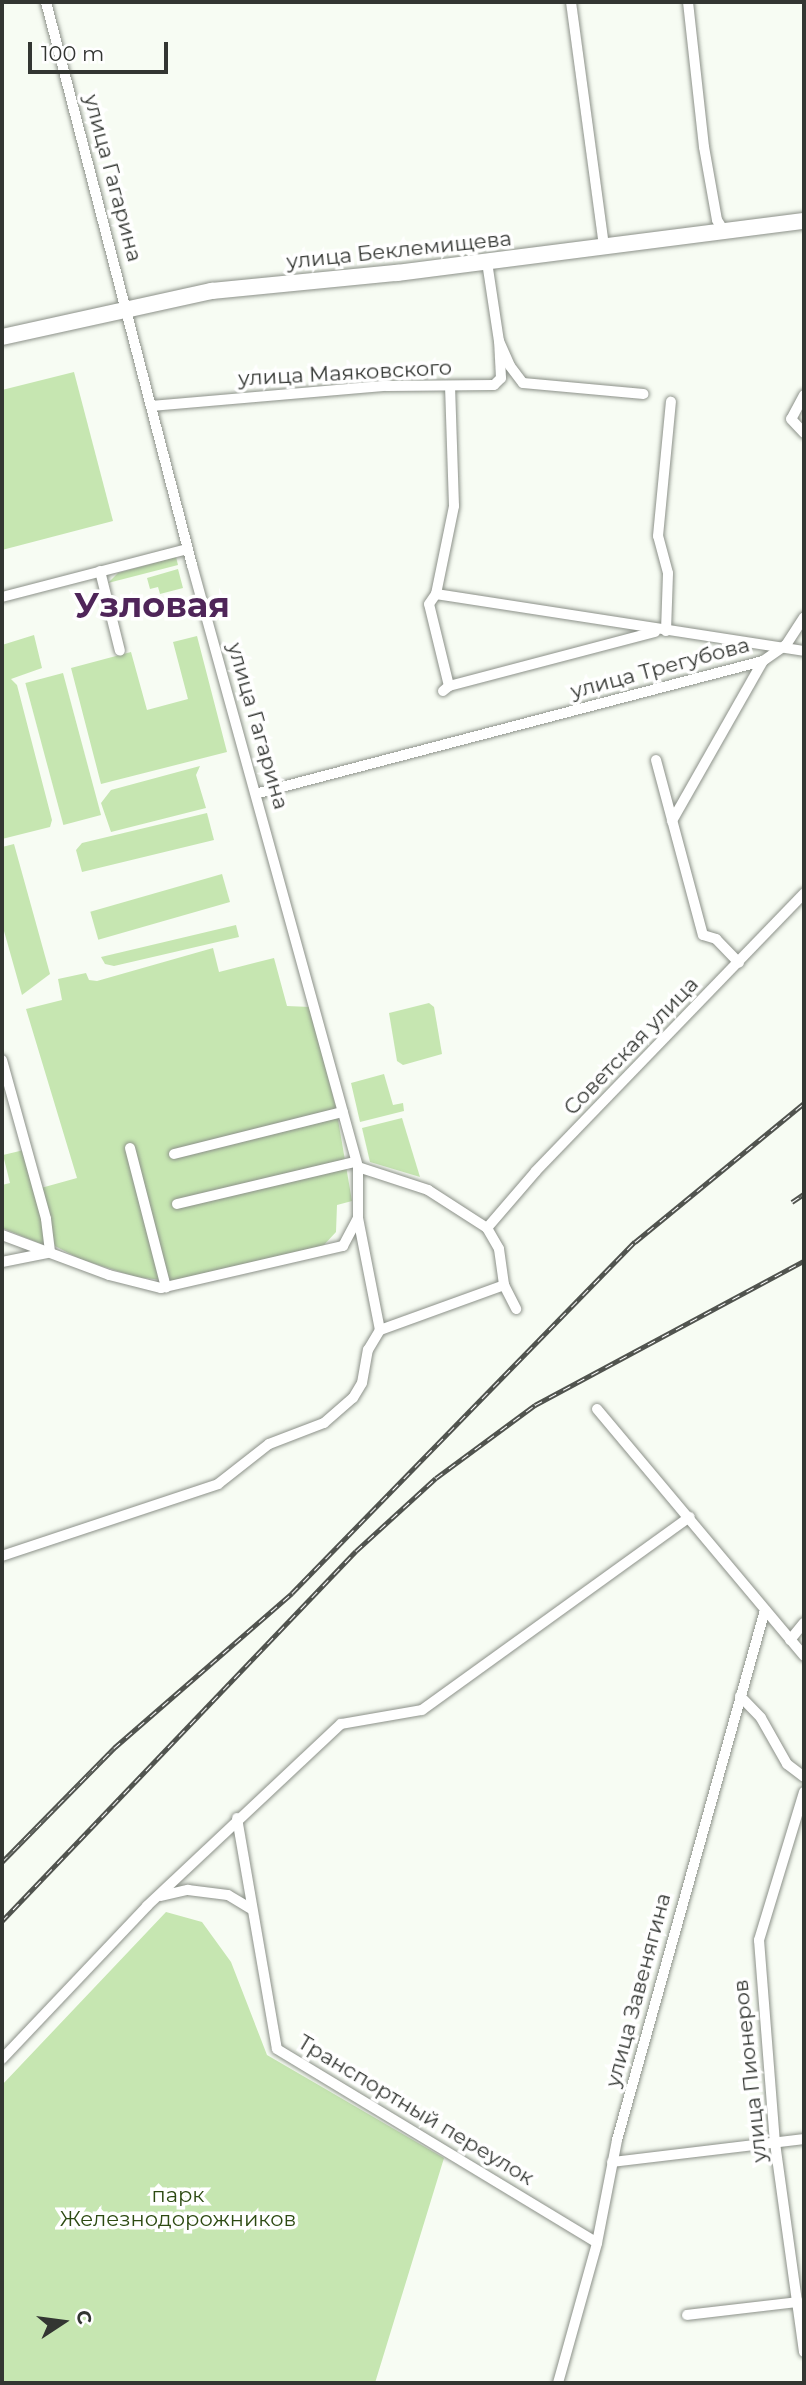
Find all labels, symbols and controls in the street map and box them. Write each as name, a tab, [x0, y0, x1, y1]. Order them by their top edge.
scale bar	[32, 28, 172, 72]
text: 100 m	[41, 41, 104, 66]
street label: улица Гагарина	[79, 92, 147, 264]
street label: улица Беклемищева	[285, 226, 513, 274]
street label: улица Маяковского	[237, 355, 453, 391]
district label: Узловая	[74, 584, 230, 626]
street label: улица Трегубова	[568, 632, 752, 704]
street label: улица Гагарина	[222, 640, 294, 812]
street label: Советская улица	[559, 972, 703, 1120]
street label: улица Завенягина	[600, 1890, 676, 2090]
street label: улица Пионеров	[728, 1978, 772, 2164]
street label: Транспортный переулок	[293, 2029, 539, 2191]
park label: парк Железнодорожников	[60, 2182, 296, 2232]
north arrow	[28, 2287, 98, 2357]
text: С	[71, 2308, 97, 2326]

